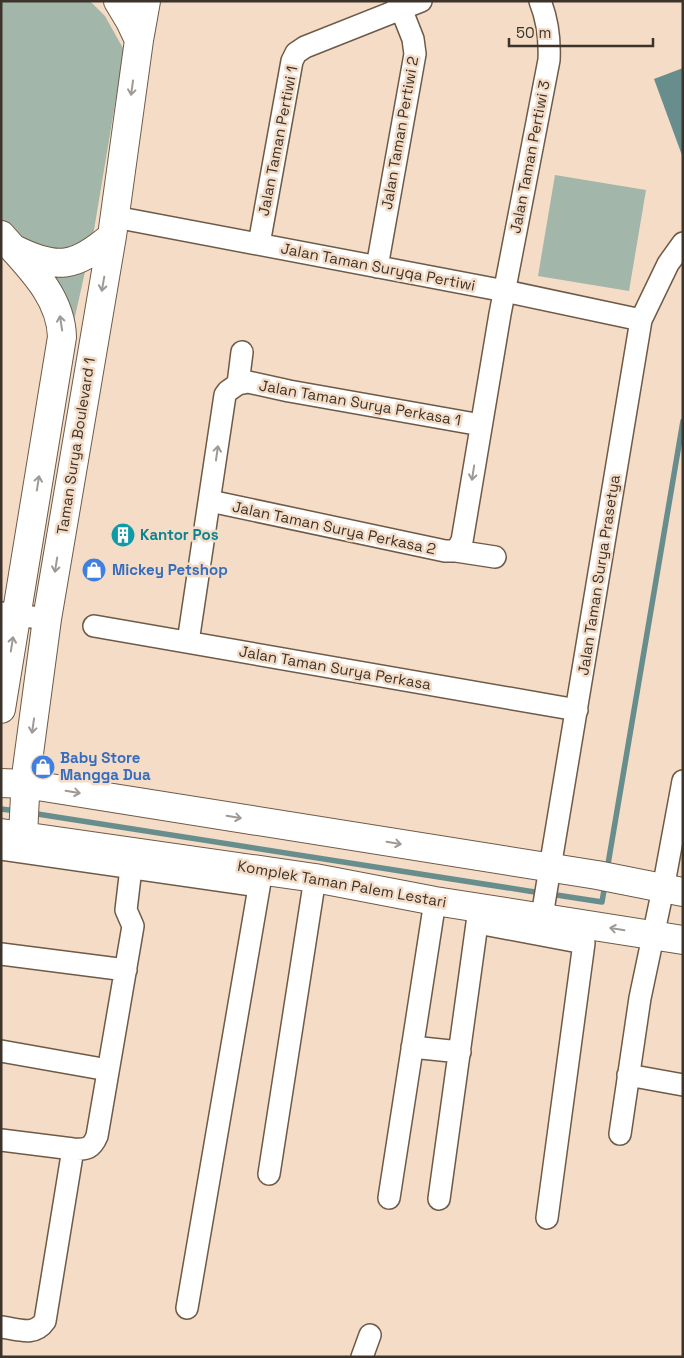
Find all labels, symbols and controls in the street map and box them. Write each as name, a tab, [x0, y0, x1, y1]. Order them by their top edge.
scale bar	[509, 15, 653, 47]
text: 50 m	[516, 23, 551, 42]
street label: Jalan Taman Pertiwi 2	[377, 55, 422, 211]
street label: Jalan Taman Pertiwi 1	[254, 64, 301, 218]
street label: Jalan Taman Pertiwi 3	[505, 79, 554, 235]
one-way arrow	[127, 80, 137, 96]
street label: Jalan Taman Suryqa Pertiwi	[279, 238, 477, 295]
one-way arrow	[98, 276, 108, 292]
one-way arrow	[55, 315, 65, 331]
street label: Taman Surya Boulevard 1	[52, 356, 99, 536]
street label: Jalan Taman Surya Perkasa 1	[258, 375, 463, 430]
one-way arrow	[212, 445, 222, 461]
one-way arrow	[468, 465, 478, 481]
street label: Jalan Taman Surya Prasetya	[573, 473, 624, 677]
one-way arrow	[33, 476, 43, 492]
street label: Jalan Taman Surya Perkasa 2	[231, 497, 438, 558]
building icon: Kantor Pos	[110, 522, 136, 548]
place label: Kantor Pos	[140, 525, 219, 544]
one-way arrow	[51, 557, 61, 573]
shop icon: Mickey Petshop	[81, 557, 107, 583]
place label: Mickey Petshop	[112, 560, 228, 579]
one-way arrow	[7, 636, 17, 652]
street label: Jalan Taman Surya Perkasa	[238, 641, 433, 694]
one-way arrow	[28, 718, 38, 734]
place label: Baby Store Mangga Dua	[60, 748, 151, 784]
shop icon: Baby Store Mangga Dua	[30, 754, 56, 780]
one-way arrow	[65, 788, 81, 798]
one-way arrow	[226, 812, 242, 822]
one-way arrow	[386, 838, 402, 848]
street label: Komplek Taman Palem Lestari	[236, 856, 448, 911]
one-way arrow	[610, 923, 626, 933]

